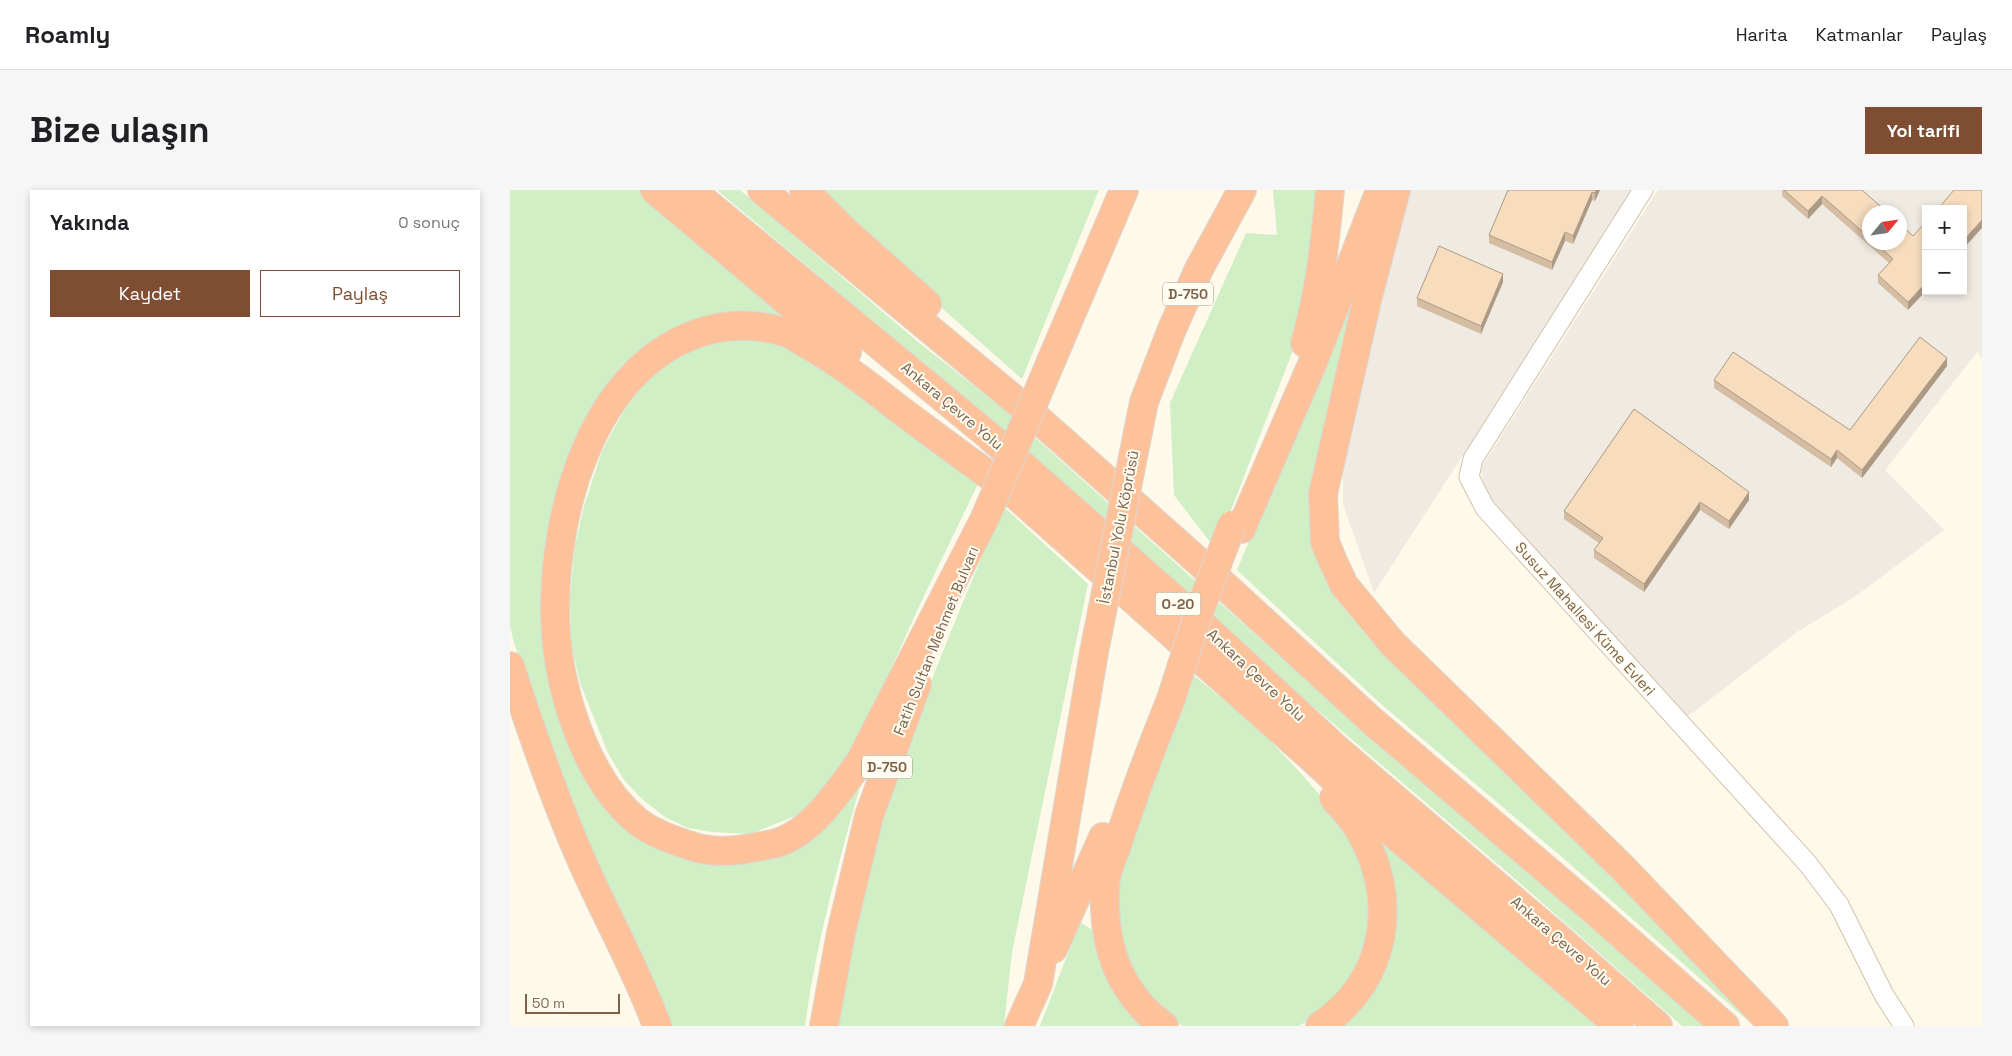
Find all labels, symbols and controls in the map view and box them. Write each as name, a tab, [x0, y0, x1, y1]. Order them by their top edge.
text: Roamly	[25, 19, 110, 50]
text: Harita	[1736, 23, 1788, 46]
text: Katmanlar	[1816, 23, 1903, 46]
text: Paylaş	[1931, 23, 1987, 46]
button: Yol tarifi	[1865, 107, 1982, 154]
text: Bize ulaşın	[30, 108, 210, 152]
north arrow	[1862, 205, 1907, 250]
map controls	[1922, 205, 1967, 295]
button: +	[1922, 205, 1967, 250]
text: Yakında	[50, 209, 129, 236]
text: 0 sonuç	[398, 212, 460, 233]
button: −	[1922, 250, 1967, 295]
button: Kaydet	[50, 270, 250, 317]
button: Paylaş	[260, 270, 460, 317]
road number: D-750	[1163, 282, 1213, 306]
street label: Ankara Çevre Yolu	[897, 357, 1007, 454]
street label: İstanbul Yolu Köprüsü	[1094, 449, 1143, 605]
street label: Susuz Mahallesi Küme Evleri	[1511, 538, 1659, 700]
street label: Fatih Sultan Mehmet Bulvarı	[889, 544, 982, 738]
road number: O-20	[1156, 592, 1200, 616]
street label: Ankara Çevre Yolu	[1203, 624, 1309, 725]
road number: D-750	[862, 756, 912, 778]
street label: Ankara Çevre Yolu	[1507, 892, 1616, 990]
scale bar	[525, 991, 620, 1014]
text: 50 m	[532, 994, 565, 1012]

